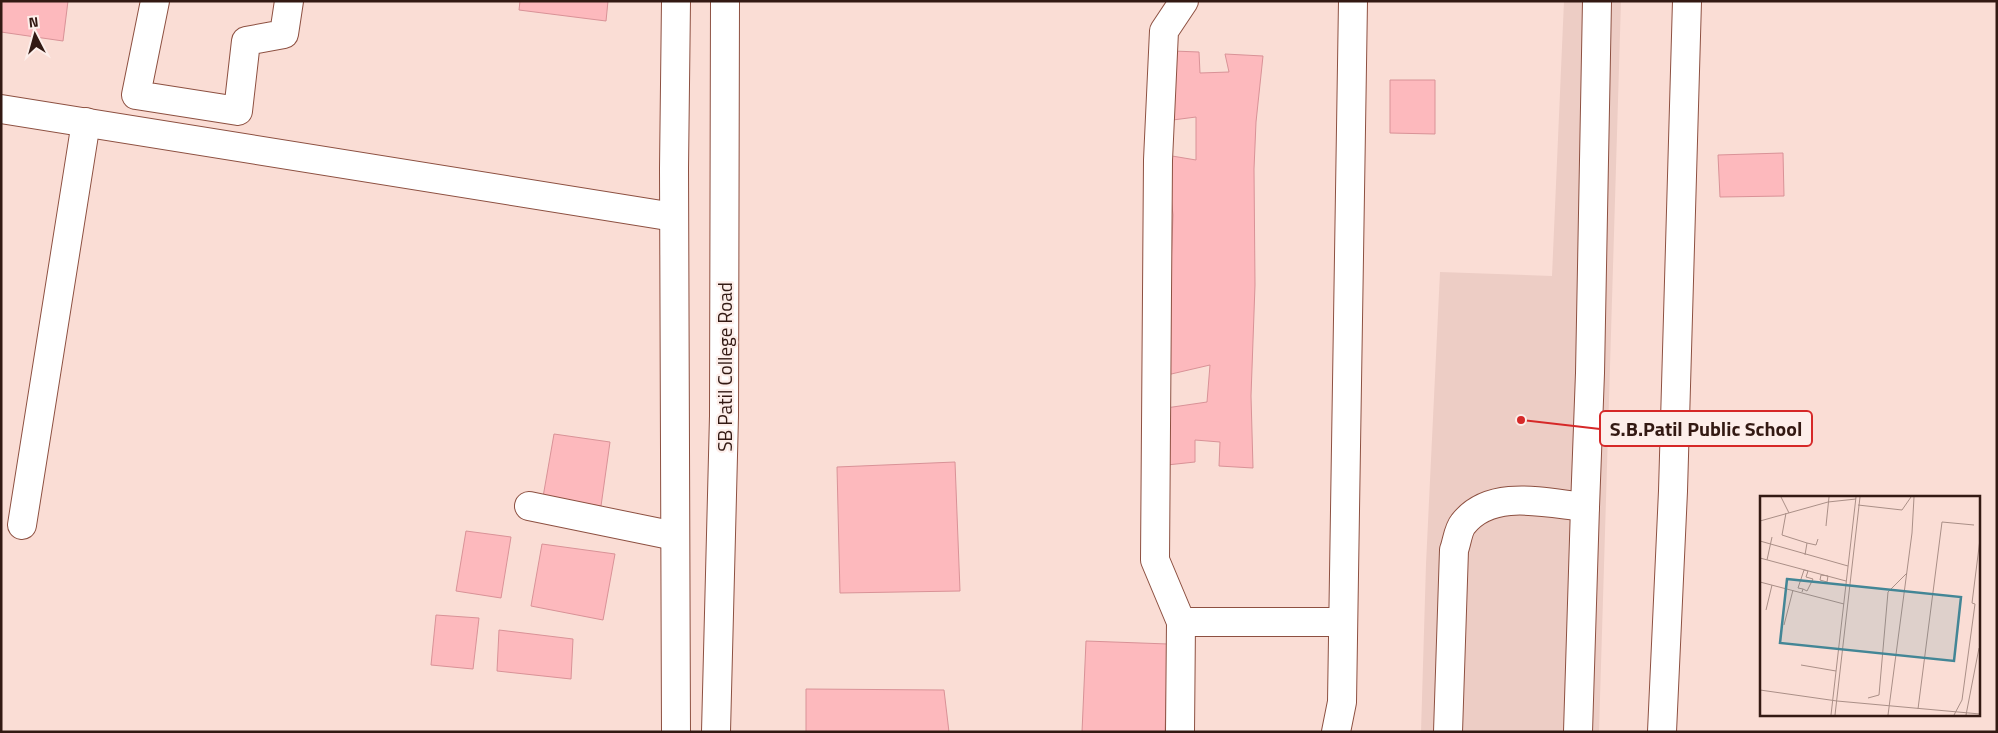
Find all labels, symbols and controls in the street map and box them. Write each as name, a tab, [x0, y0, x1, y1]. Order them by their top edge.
north arrow	[10, 10, 60, 60]
text: N	[28, 11, 40, 33]
street label: SB Patil College Road	[710, 282, 739, 452]
callout: S.B.Patil Public School	[1600, 411, 1812, 446]
text: S.B.Patil Public School	[1610, 413, 1802, 444]
inset map	[1760, 496, 1980, 716]

